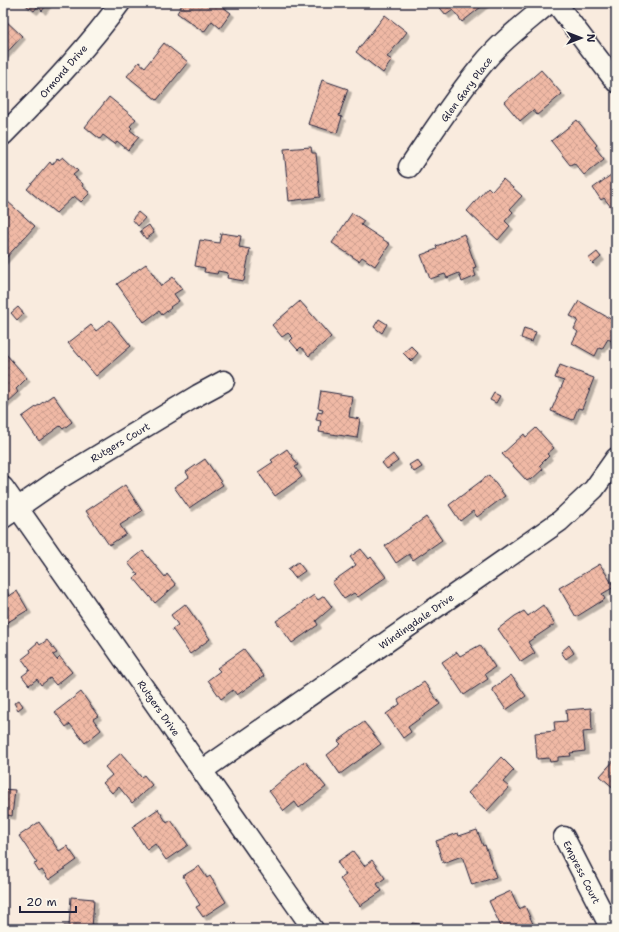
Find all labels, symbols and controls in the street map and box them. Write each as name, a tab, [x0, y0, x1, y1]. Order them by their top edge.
north arrow	[561, 18, 601, 58]
text: N	[583, 34, 598, 43]
street label: Ormond Drive	[37, 42, 90, 101]
street label: Glen Gary Place	[438, 54, 495, 124]
street label: Rutgers Court	[88, 420, 152, 465]
street label: Windingdale Drive	[376, 591, 457, 652]
street label: Rutgers Drive	[135, 678, 183, 739]
street label: Empress Court	[560, 838, 603, 906]
scale bar	[20, 888, 76, 914]
text: 20 m	[26, 894, 57, 910]

